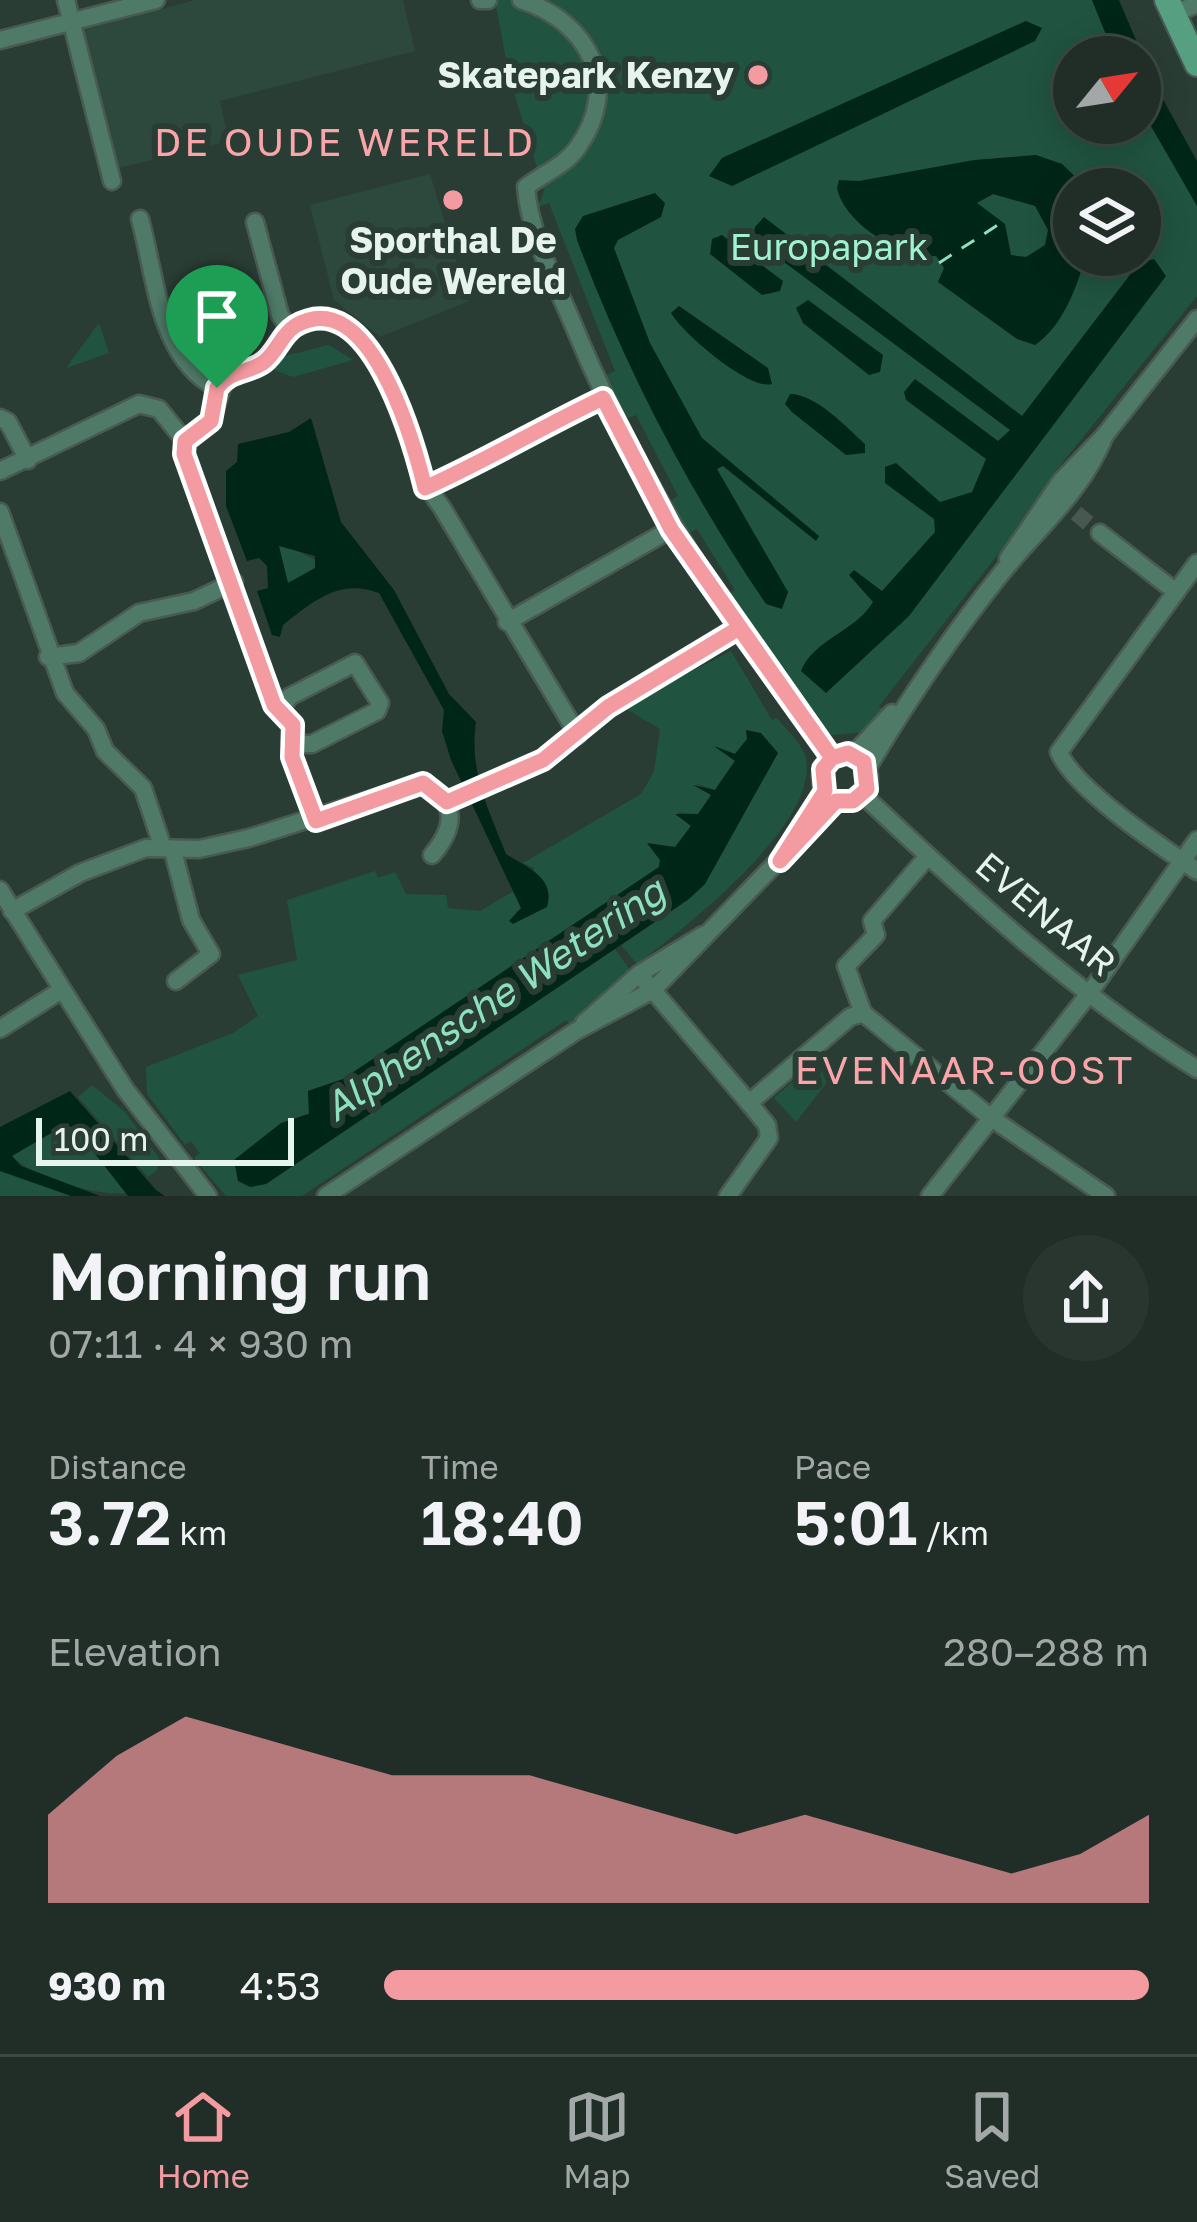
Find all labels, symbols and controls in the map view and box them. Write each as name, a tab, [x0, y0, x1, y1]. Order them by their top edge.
north arrow	[1053, 36, 1161, 144]
map controls	[1053, 36, 1161, 276]
place label: Skatepark Kenzy	[437, 53, 734, 96]
marker: Skatepark Kenzy	[745, 62, 771, 88]
district label: DE OUDE WERELD	[154, 118, 536, 165]
button: layers	[1053, 168, 1161, 276]
marker: Sporthal De Oude Wereld	[440, 187, 466, 213]
place label: Sporthal De Oude Wereld	[340, 218, 566, 302]
park label: Europapark	[730, 225, 928, 268]
pin	[166, 265, 268, 388]
icon: arrive	[184, 283, 250, 349]
street label: EVENAAR	[968, 843, 1125, 984]
water label: Alphensche Wetering	[314, 865, 676, 1130]
district label: EVENAAR-OOST	[795, 1046, 1135, 1093]
scale bar	[36, 1112, 294, 1165]
text: 100 m	[54, 1119, 148, 1158]
text: Morning run	[48, 1235, 431, 1315]
button: share	[1023, 1235, 1149, 1361]
text: 07:11 · 4 × 930 m	[48, 1320, 353, 1367]
text: Distance	[48, 1447, 187, 1486]
text: Time	[421, 1447, 499, 1486]
text: Pace	[794, 1447, 871, 1486]
text: 3.72	[48, 1486, 171, 1558]
text: 18:40	[421, 1486, 584, 1558]
text: 5:01	[794, 1486, 917, 1558]
text: km	[171, 1513, 227, 1552]
text: /km	[917, 1513, 989, 1552]
text: Elevation	[48, 1628, 221, 1675]
text: 280–288 m	[943, 1628, 1149, 1675]
text: 930 m	[48, 1962, 166, 2009]
text: 4:53	[240, 1962, 321, 2009]
tab: Home	[157, 2084, 250, 2195]
tab: Map	[563, 2084, 631, 2195]
tab: Saved	[944, 2084, 1040, 2195]

